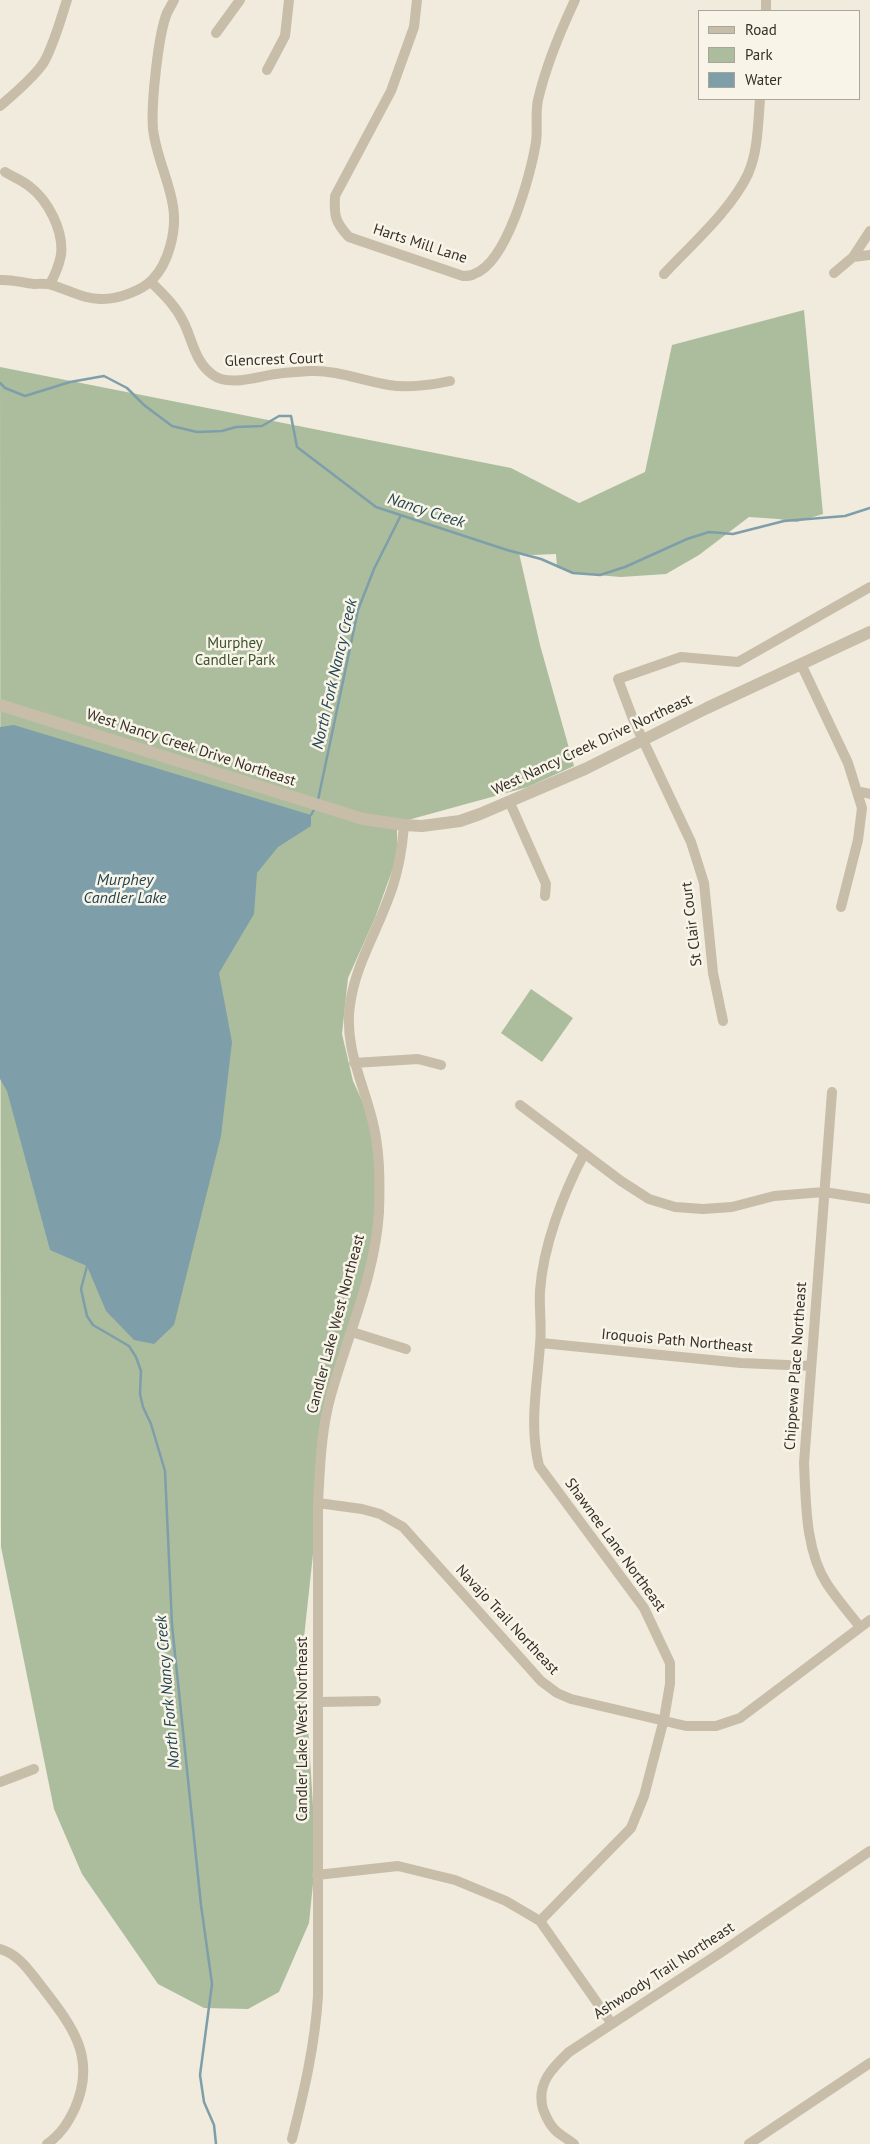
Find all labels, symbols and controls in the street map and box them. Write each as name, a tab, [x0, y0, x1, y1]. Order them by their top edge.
legend	[698, 10, 860, 100]
text: Road	[745, 20, 777, 39]
text: Park	[745, 45, 773, 64]
text: Water	[745, 70, 782, 89]
street label: Harts Mill Lane	[371, 220, 469, 268]
street label: Glencrest Court	[224, 349, 324, 371]
water label: Nancy Creek	[385, 490, 467, 532]
water label: North Fork Nancy Creek	[308, 597, 362, 751]
park label: Murphey Candler Park	[195, 635, 275, 670]
street label: West Nancy Creek Drive Northeast	[489, 691, 695, 799]
street label: West Nancy Creek Drive Northeast	[84, 706, 298, 790]
water label: Murphey Candler Lake	[84, 870, 166, 908]
street label: St Clair Court	[678, 881, 706, 967]
street label: Candler Lake West Northeast	[303, 1232, 369, 1416]
street label: Chippewa Place Northeast	[781, 1281, 811, 1451]
street label: Iroquois Path Northeast	[600, 1325, 754, 1357]
street label: Shawnee Lane Northeast	[561, 1475, 669, 1615]
street label: Navajo Trail Northeast	[452, 1561, 562, 1679]
water label: North Fork Nancy Creek	[152, 1615, 184, 1769]
street label: Candler Lake West Northeast	[294, 1637, 312, 1821]
street label: Ashwoody Trail Northeast	[590, 1919, 738, 2023]

